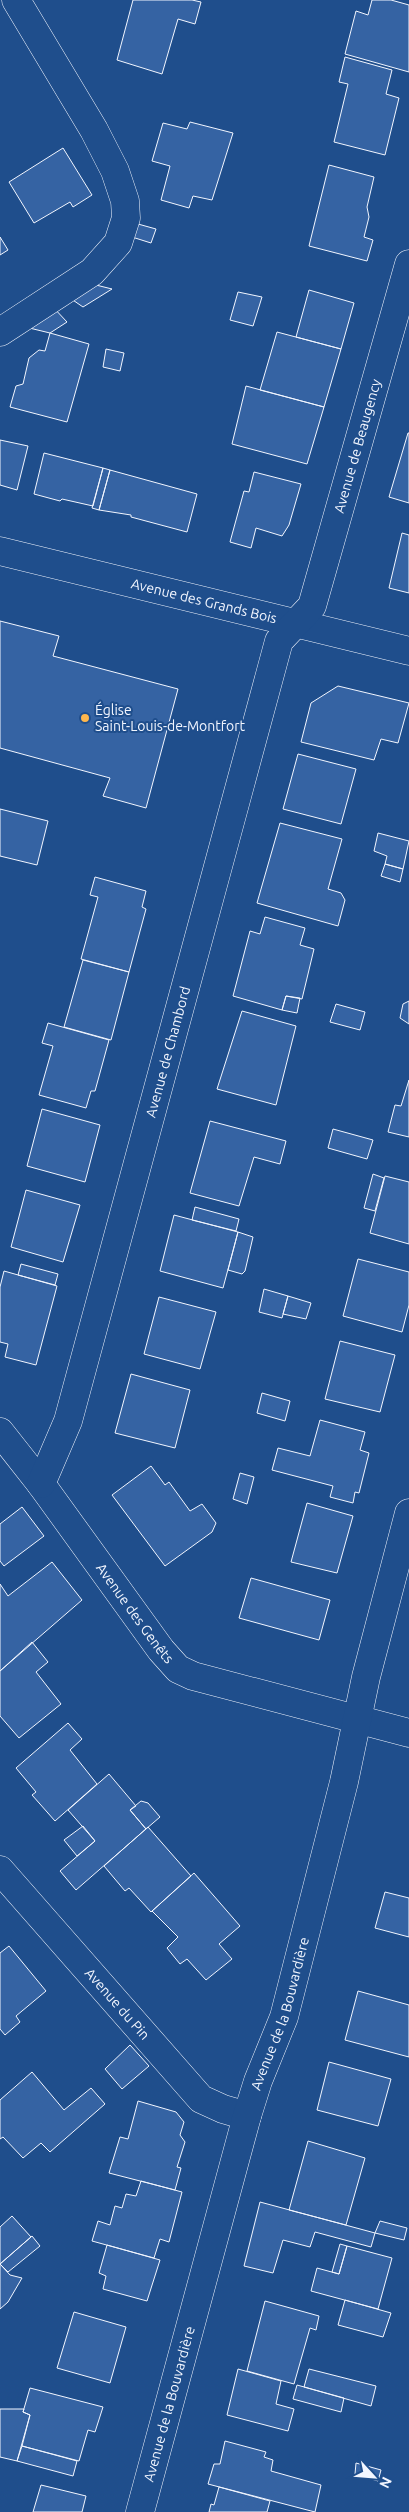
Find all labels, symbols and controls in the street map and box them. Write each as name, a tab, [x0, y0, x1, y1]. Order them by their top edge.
street label: Avenue de Beaugency	[331, 377, 384, 515]
street label: Avenue des Grands Bois	[129, 575, 279, 626]
place label: Église Saint-Louis-de-Montfort	[95, 701, 246, 734]
marker: Église Saint-Louis-de-Montfort	[79, 712, 91, 724]
street label: Avenue de Chambord	[142, 984, 193, 1119]
street label: Avenue des Genêts	[93, 1560, 177, 1666]
street label: Avenue de la Bouvardière	[248, 1935, 312, 2092]
street label: Avenue du Pin	[82, 1965, 153, 2043]
street label: Avenue de la Bouvardière	[141, 2324, 198, 2483]
north arrow	[349, 2452, 399, 2502]
text: N	[376, 2474, 395, 2491]

